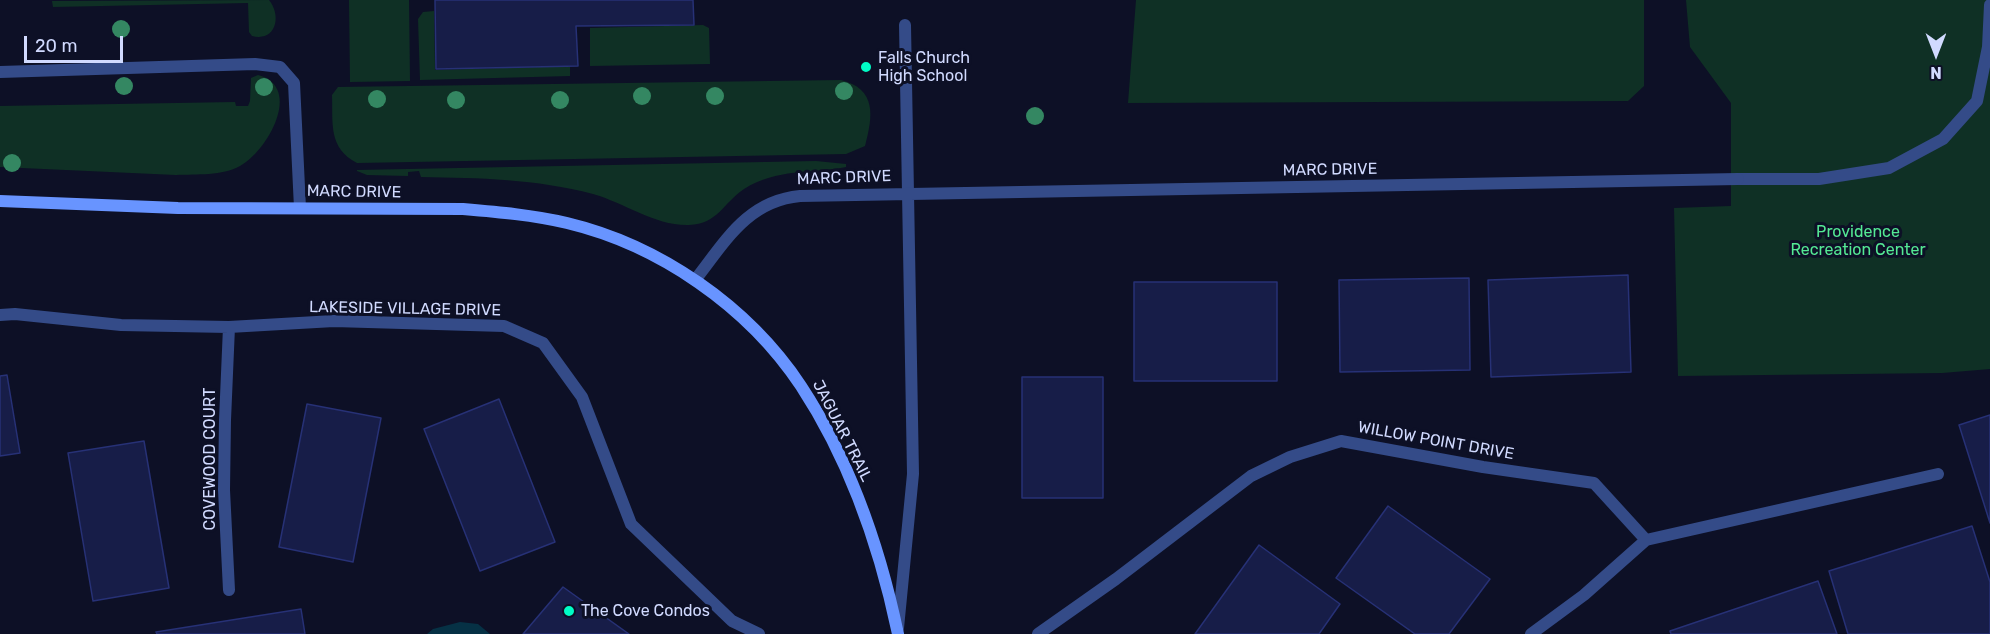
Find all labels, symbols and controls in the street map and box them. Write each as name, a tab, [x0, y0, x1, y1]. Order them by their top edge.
scale bar	[27, 24, 126, 62]
north arrow	[1906, 24, 1966, 84]
text: 20 m	[35, 35, 77, 57]
place label: Falls Church High School	[878, 48, 970, 86]
marker: Falls Church High School	[859, 60, 873, 74]
text: N	[1930, 63, 1942, 82]
street label: MARC DRIVE	[1283, 160, 1377, 180]
street label: MARC DRIVE	[796, 167, 892, 189]
street label: MARC DRIVE	[307, 182, 401, 202]
park label: Providence Recreation Center	[1790, 222, 1926, 260]
street label: LAKESIDE VILLAGE DRIVE	[309, 298, 501, 320]
street label: JAGUAR TRAIL	[808, 377, 876, 485]
street label: COVEWOOD COURT	[200, 388, 220, 530]
street label: WILLOW POINT DRIVE	[1356, 418, 1516, 464]
place label: The Cove Condos	[581, 601, 710, 621]
marker: The Cove Condos	[562, 604, 576, 618]

